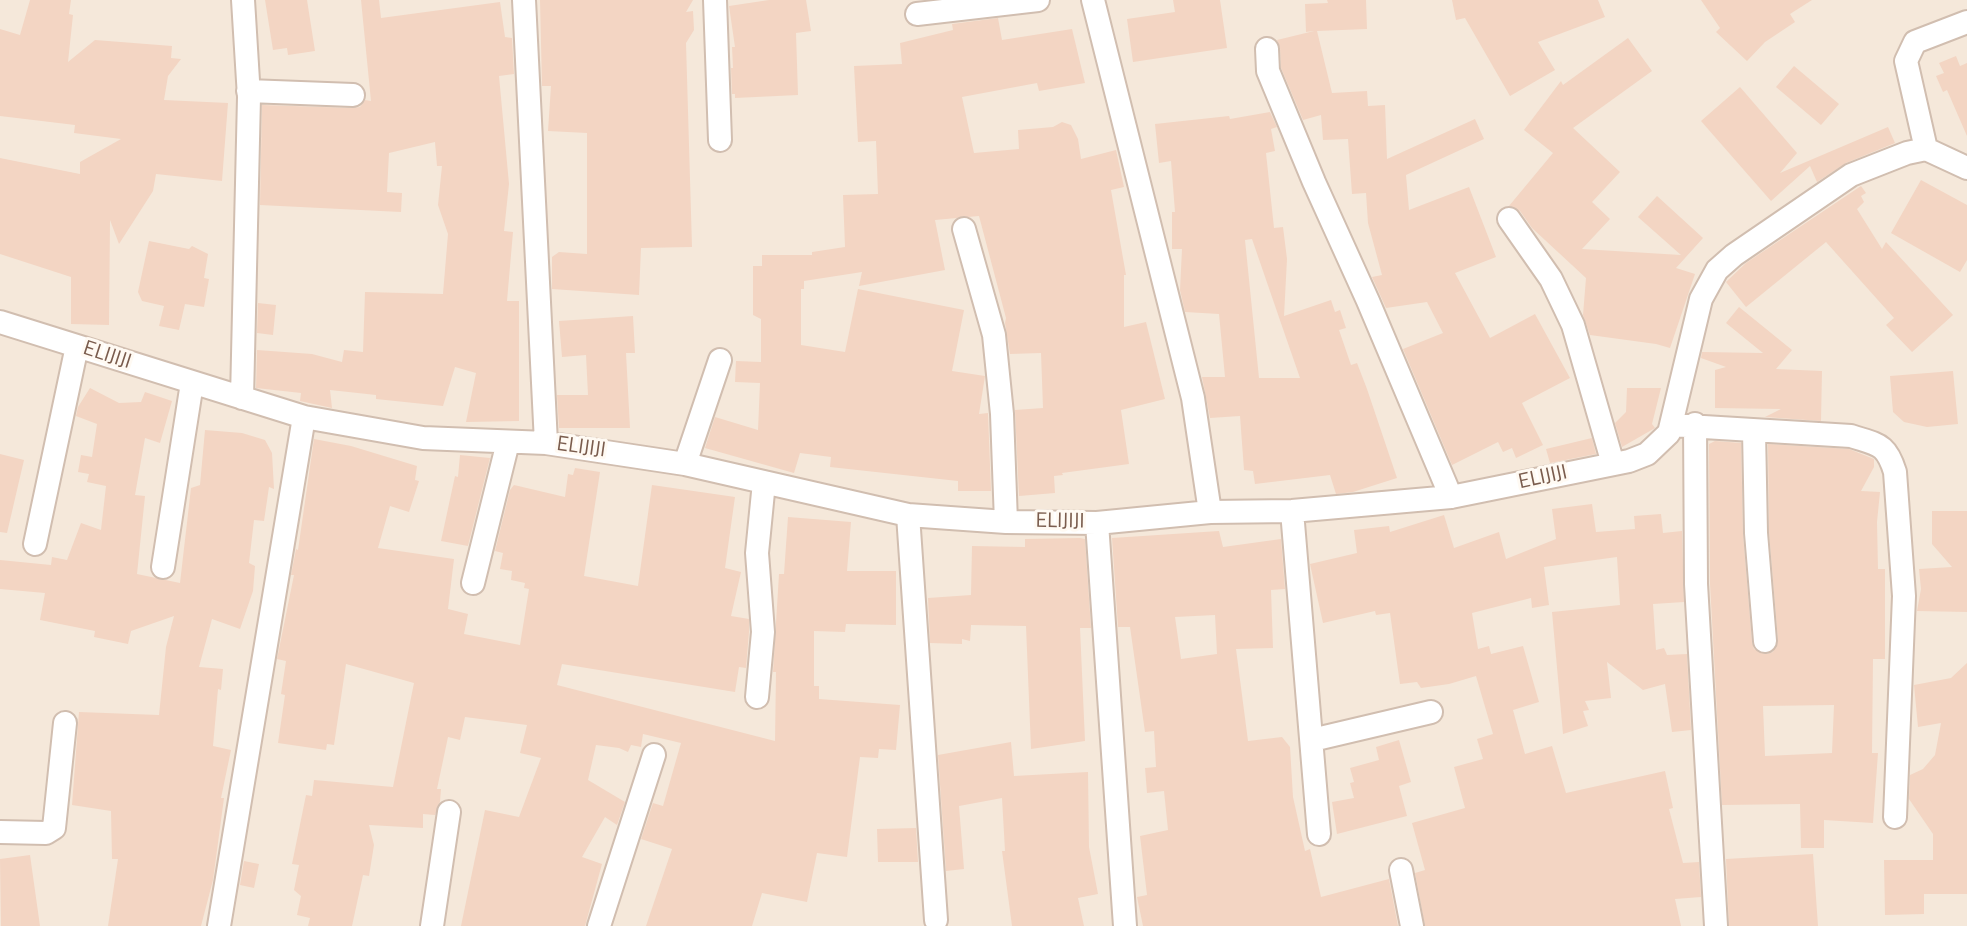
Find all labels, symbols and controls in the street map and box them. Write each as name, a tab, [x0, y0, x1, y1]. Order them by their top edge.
street label: ELIJIJI	[80, 336, 134, 376]
street label: ELIJIJI	[555, 432, 607, 464]
street label: ELIJIJI	[1516, 461, 1570, 495]
street label: ELIJIJI	[1035, 509, 1085, 535]

